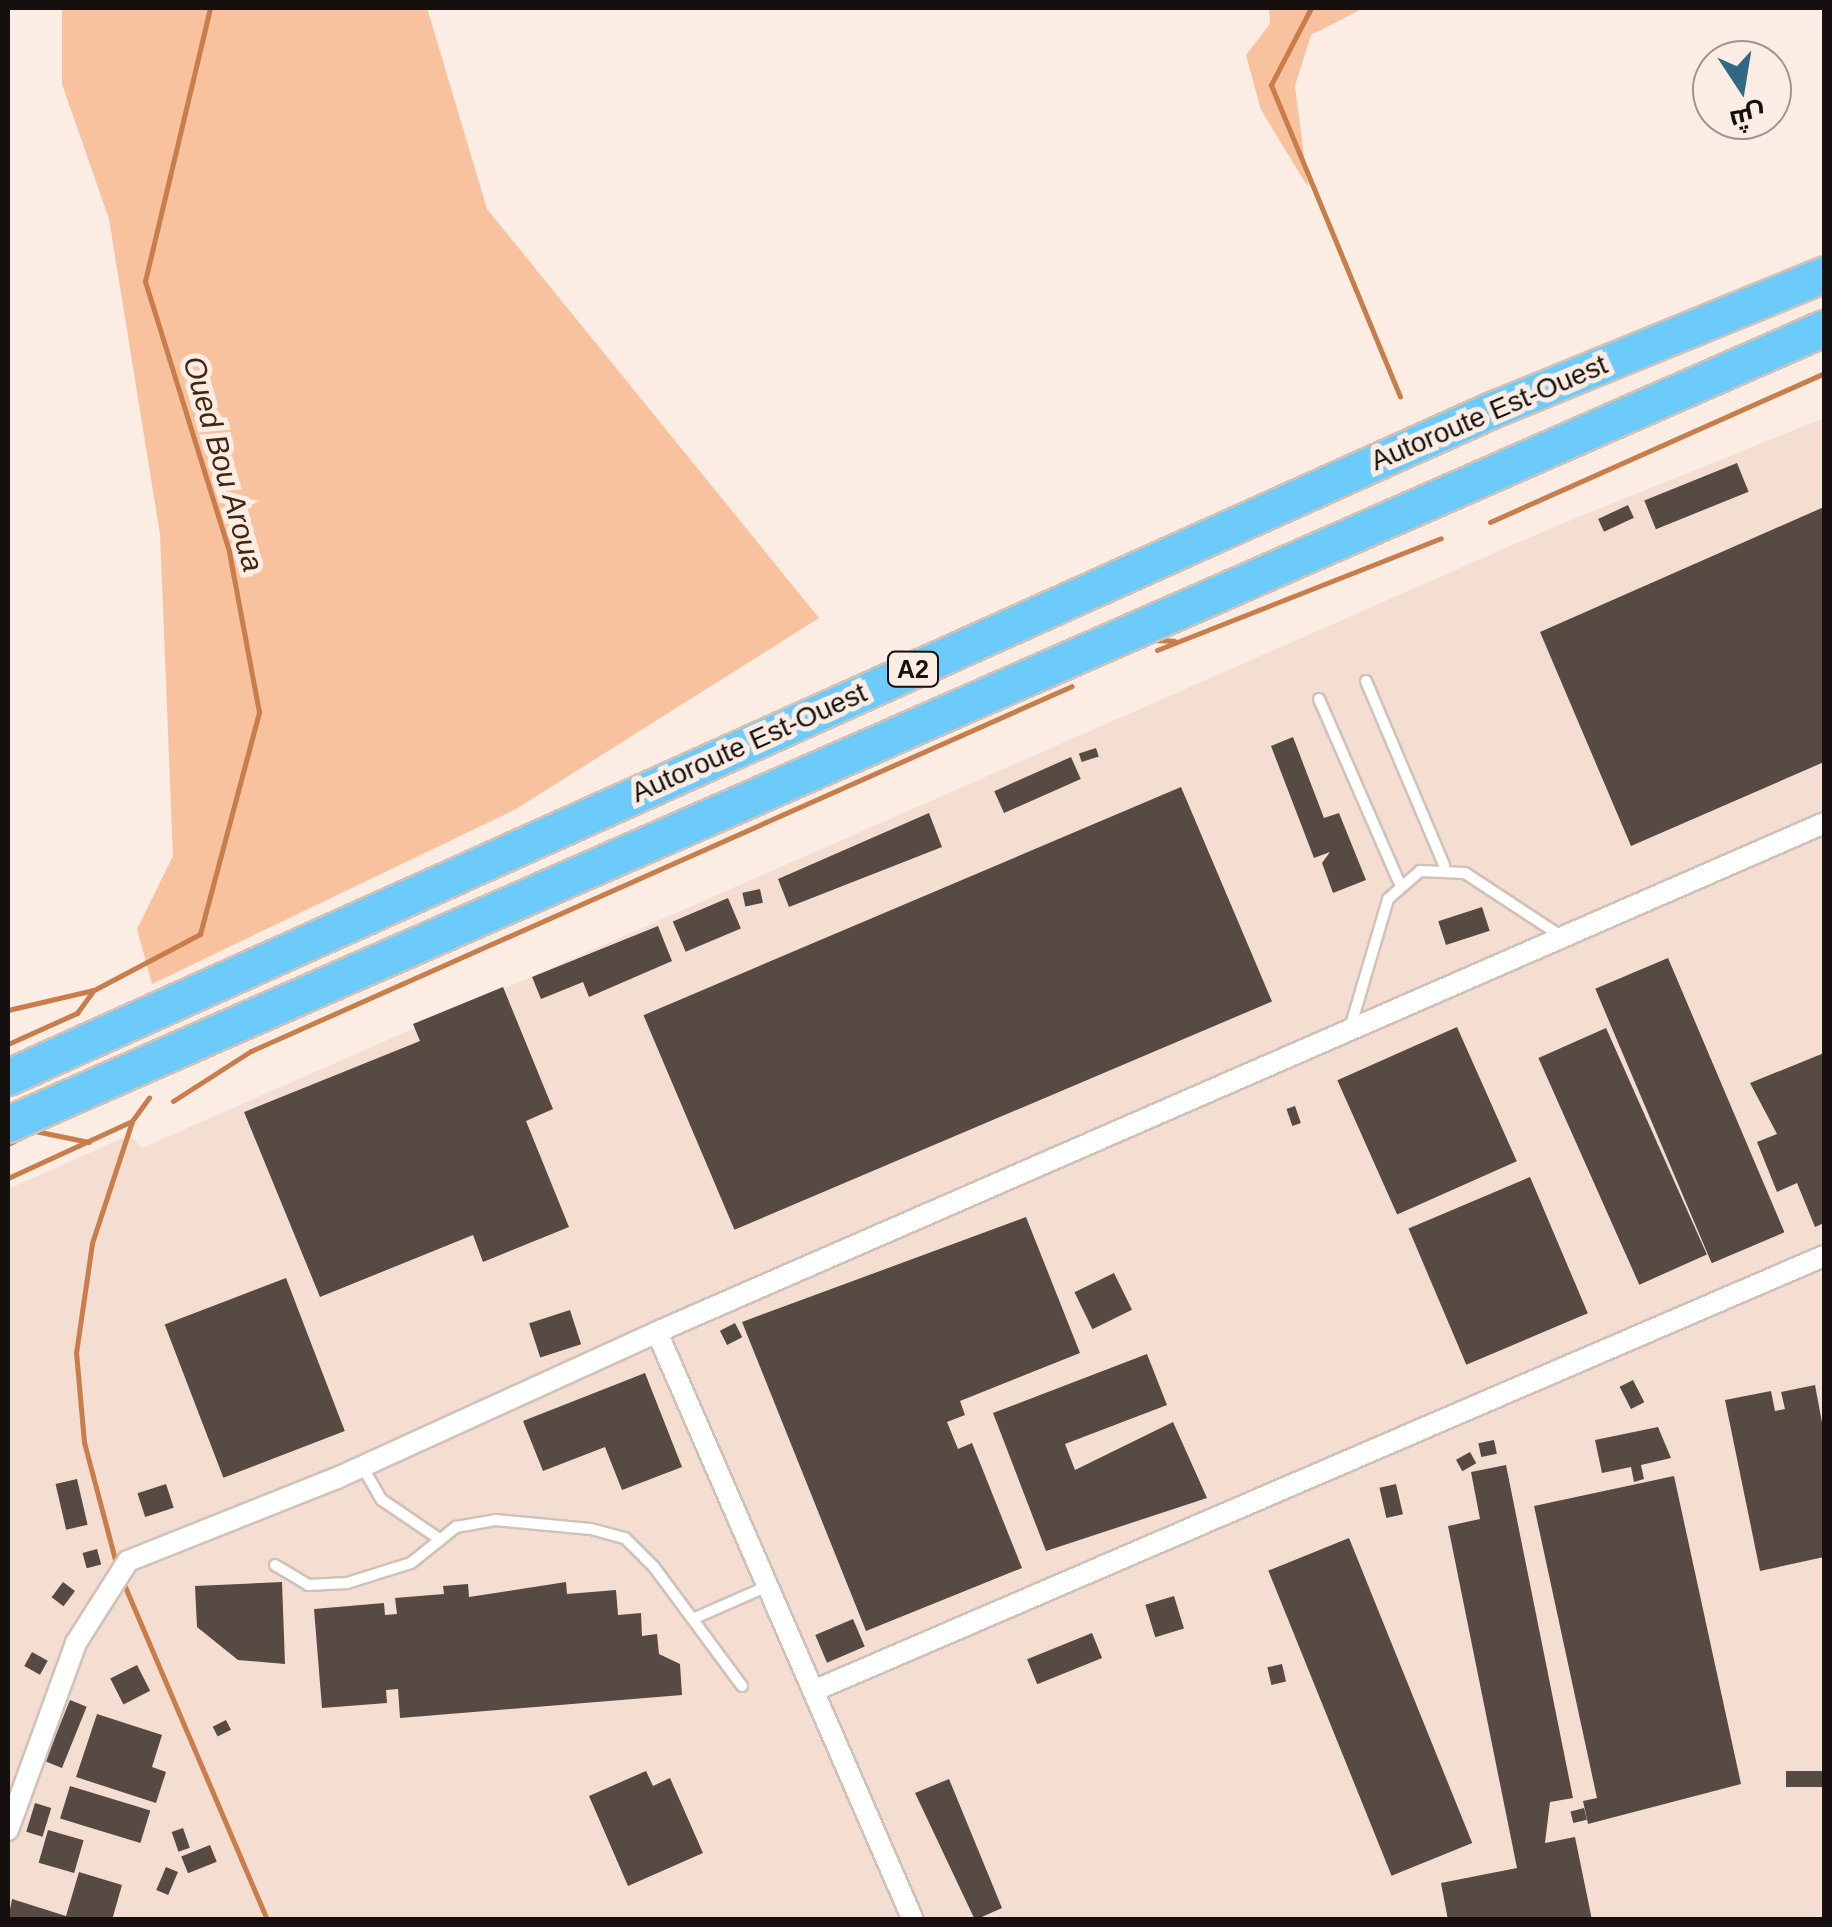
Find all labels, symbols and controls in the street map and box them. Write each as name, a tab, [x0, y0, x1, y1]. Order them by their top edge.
north arrow	[1692, 40, 1792, 140]
text: ش	[1727, 99, 1769, 137]
street label: Autoroute Est-Ouest	[1366, 348, 1612, 478]
water label: Oued Bou Aroua	[175, 352, 271, 576]
road number: A2	[886, 649, 940, 689]
street label: Autoroute Est-Ouest	[626, 676, 872, 810]

